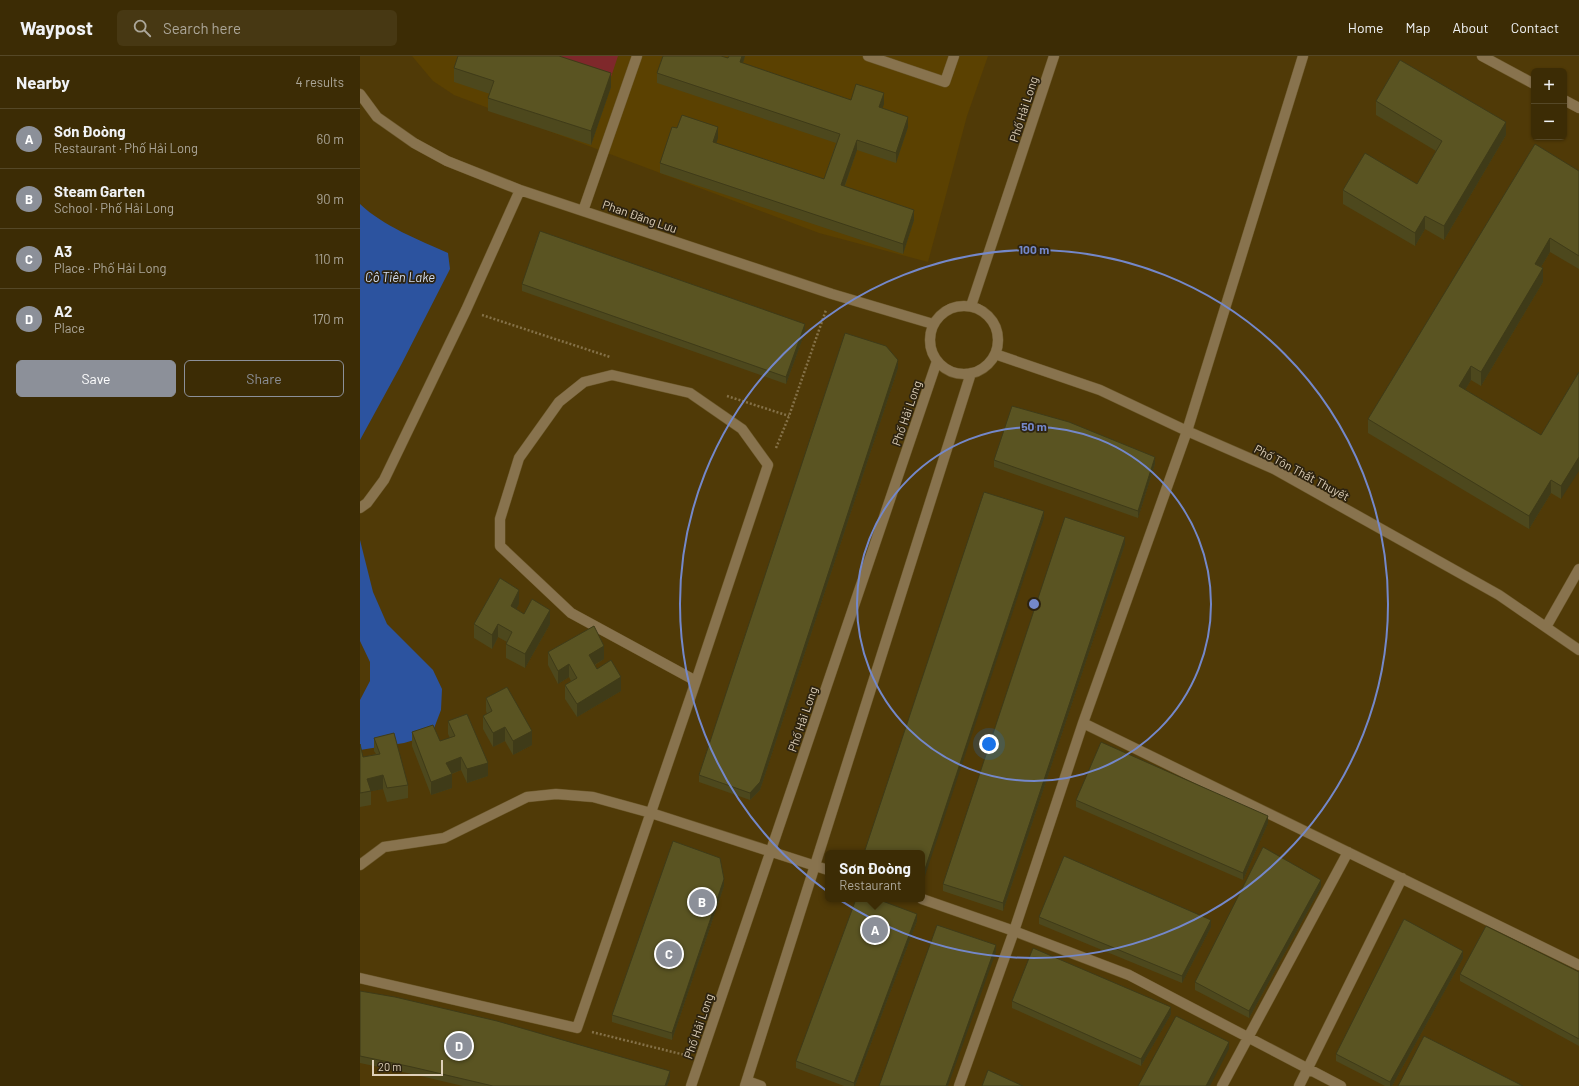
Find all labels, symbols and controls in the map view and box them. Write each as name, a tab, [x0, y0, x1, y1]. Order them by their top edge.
search box	[117, 10, 397, 46]
text: Waypost	[20, 16, 93, 39]
icon: search	[131, 17, 153, 39]
text: Search here	[163, 19, 241, 37]
text: Home	[1348, 19, 1384, 36]
text: Map	[1406, 19, 1430, 36]
text: About	[1452, 19, 1489, 36]
text: Contact	[1511, 19, 1559, 36]
map controls	[1531, 68, 1567, 140]
button: +	[1531, 68, 1567, 104]
text: Nearby	[16, 72, 70, 92]
text: 4 results	[296, 74, 344, 90]
street label: Phố Hải Long	[1006, 75, 1040, 143]
button: −	[1531, 104, 1567, 140]
text: Sơn Đoòng	[54, 122, 126, 140]
text: A	[25, 131, 33, 147]
text: 60 m	[317, 131, 344, 147]
text: Restaurant · Phố Hải Long	[54, 140, 198, 156]
text: Steam Garten	[54, 182, 145, 200]
text: B	[25, 191, 33, 207]
text: 90 m	[317, 191, 344, 207]
street label: Phan Đăng Lưu	[601, 197, 679, 235]
text: School · Phố Hải Long	[54, 200, 174, 216]
text: A3	[54, 242, 72, 260]
text: 100 m	[1019, 242, 1049, 256]
text: C	[25, 251, 33, 267]
text: 110 m	[314, 251, 344, 267]
text: Place · Phố Hải Long	[54, 260, 167, 276]
water label: Cô Tiên Lake	[365, 269, 435, 285]
text: A2	[54, 302, 72, 320]
text: D	[25, 311, 33, 327]
text: 170 m	[313, 311, 344, 327]
text: Place	[54, 320, 85, 336]
button: Save	[16, 360, 176, 397]
button: Share	[184, 360, 344, 397]
street label: Phố Hải Long	[888, 379, 924, 447]
text: 50 m	[1021, 419, 1047, 433]
street label: Phố Tôn Thất Thuyết	[1252, 441, 1352, 503]
centre of rings	[1027, 597, 1041, 611]
street label: Phố Hải Long	[784, 685, 820, 753]
your location	[979, 734, 999, 754]
popup	[825, 850, 925, 902]
text: Sơn Đoòng	[839, 859, 911, 877]
text: Restaurant	[839, 877, 902, 893]
pin: B	[689, 887, 715, 917]
pin: A	[862, 915, 888, 945]
pin: C	[656, 939, 682, 969]
street label: Phố Hải Long	[680, 992, 716, 1060]
pin: D	[446, 1031, 472, 1061]
scale bar	[372, 1058, 443, 1077]
text: 20 m	[378, 1060, 401, 1073]

